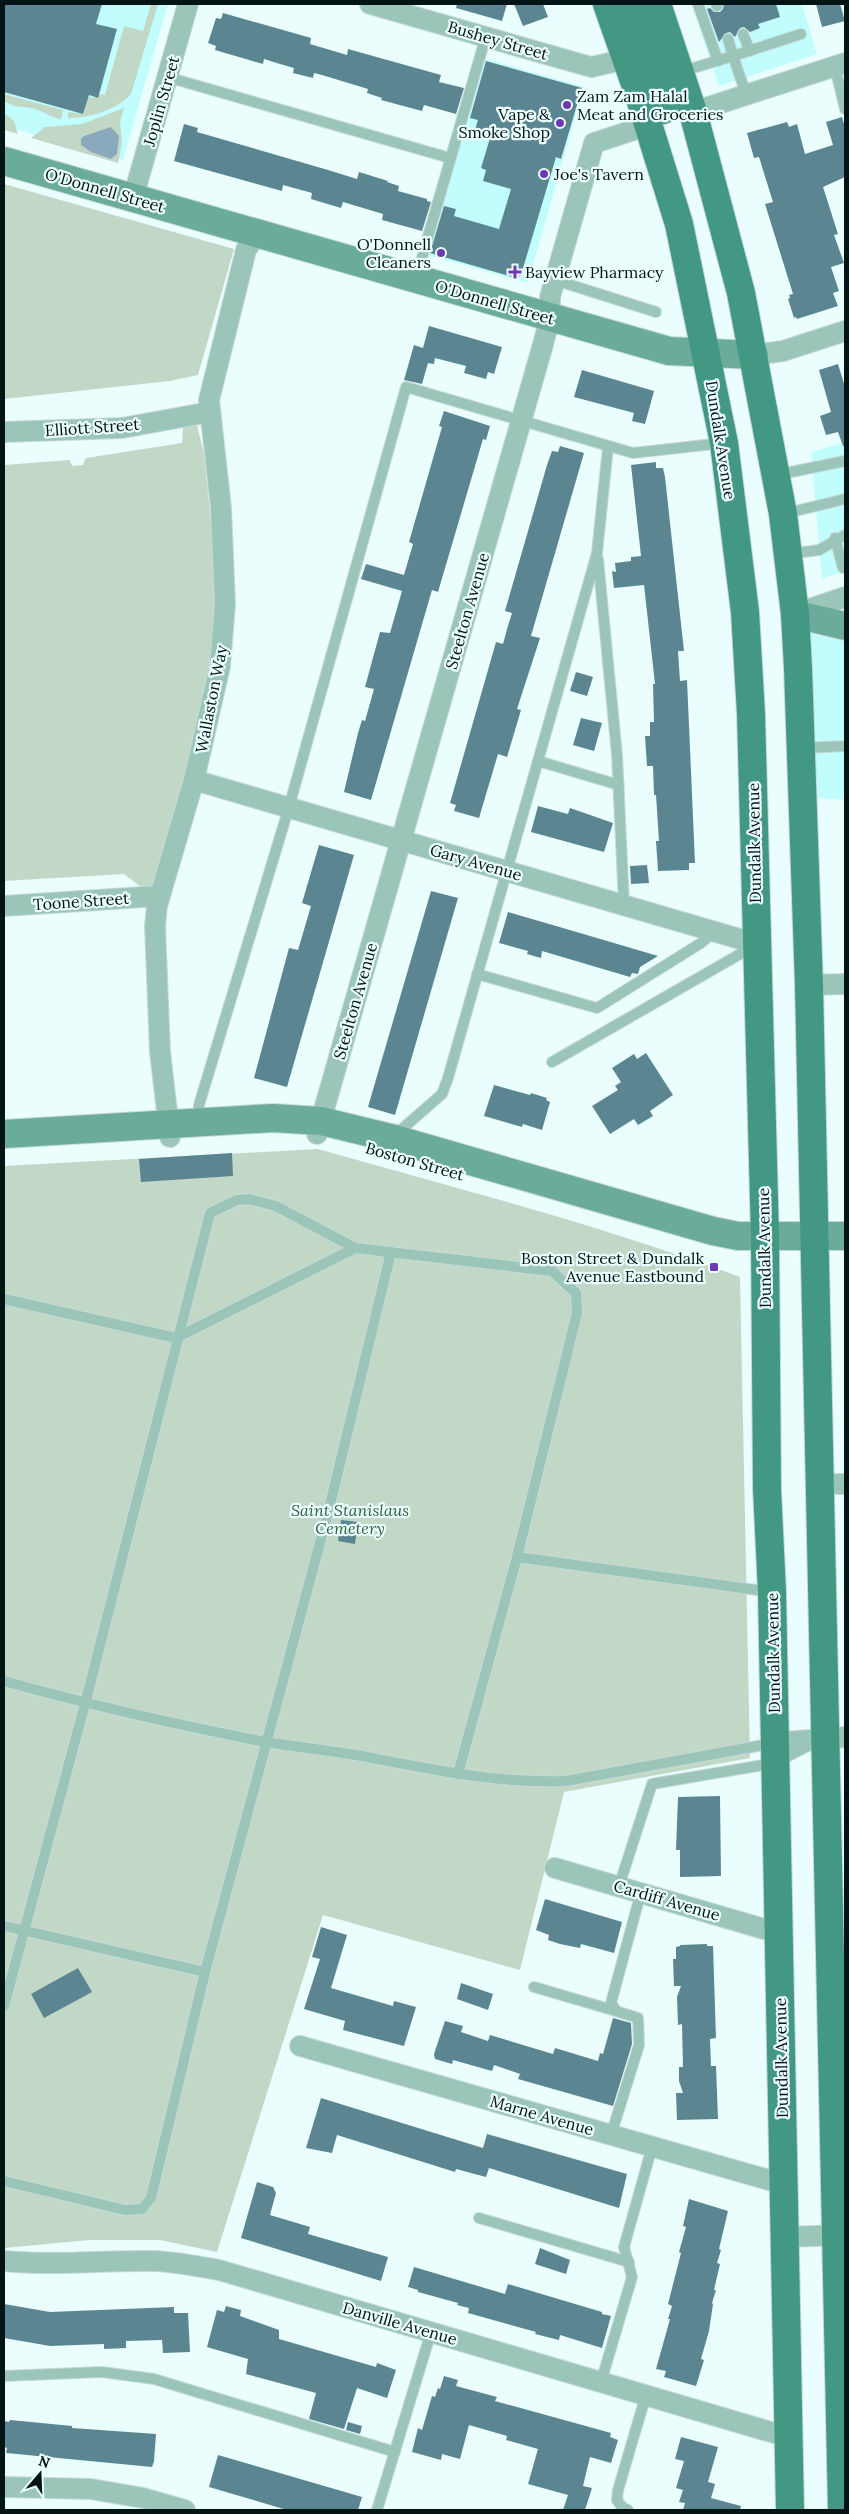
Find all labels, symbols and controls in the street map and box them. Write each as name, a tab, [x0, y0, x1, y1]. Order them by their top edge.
street label: Bushey Street	[446, 16, 551, 64]
street label: Joplin Street	[138, 53, 184, 149]
place label: Zam Zam Halal Meat and Groceries	[577, 86, 723, 124]
marker: Zam Zam Halal Meat and Groceries	[561, 99, 573, 111]
place label: Vape & Smoke Shop	[458, 104, 551, 142]
marker: Vape & Smoke Shop	[554, 117, 566, 129]
street label: O'Donnell Street	[43, 163, 168, 217]
place label: Joe's Tavern	[553, 164, 644, 184]
marker: Joe's Tavern	[538, 168, 550, 180]
place label: O'Donnell Cleaners	[357, 234, 431, 272]
marker: O'Donnell Cleaners	[435, 247, 447, 259]
place label: Bayview Pharmacy	[525, 262, 664, 282]
marker: Bayview Pharmacy	[509, 266, 521, 278]
street label: O'Donnell Street	[433, 275, 558, 329]
street label: Dundalk Avenue	[702, 379, 740, 501]
street label: Elliott Street	[44, 414, 141, 440]
street label: Steelton Avenue	[441, 550, 493, 672]
street label: Wallaston Way	[191, 643, 231, 755]
street label: Dundalk Avenue	[743, 782, 765, 903]
street label: Gary Avenue	[428, 839, 525, 885]
street label: Toone Street	[32, 888, 130, 914]
street label: Steelton Avenue	[329, 940, 381, 1062]
street label: Boston Street	[363, 1137, 467, 1185]
street label: Dundalk Avenue	[753, 1187, 775, 1308]
place label: Boston Street & Dundalk Avenue Eastbound	[521, 1248, 704, 1286]
marker: Boston Street & Dundalk Avenue Eastbound	[708, 1261, 720, 1273]
park label: Saint Stanislaus Cemetery	[291, 1500, 409, 1538]
street label: Dundalk Avenue	[762, 1592, 784, 1713]
street label: Cardiff Avenue	[611, 1875, 723, 1925]
street label: Dundalk Avenue	[770, 1997, 792, 2118]
street label: Marne Avenue	[488, 2091, 596, 2139]
street label: Danville Avenue	[341, 2297, 460, 2349]
north arrow	[15, 2449, 65, 2499]
text: N	[36, 2451, 52, 2472]

